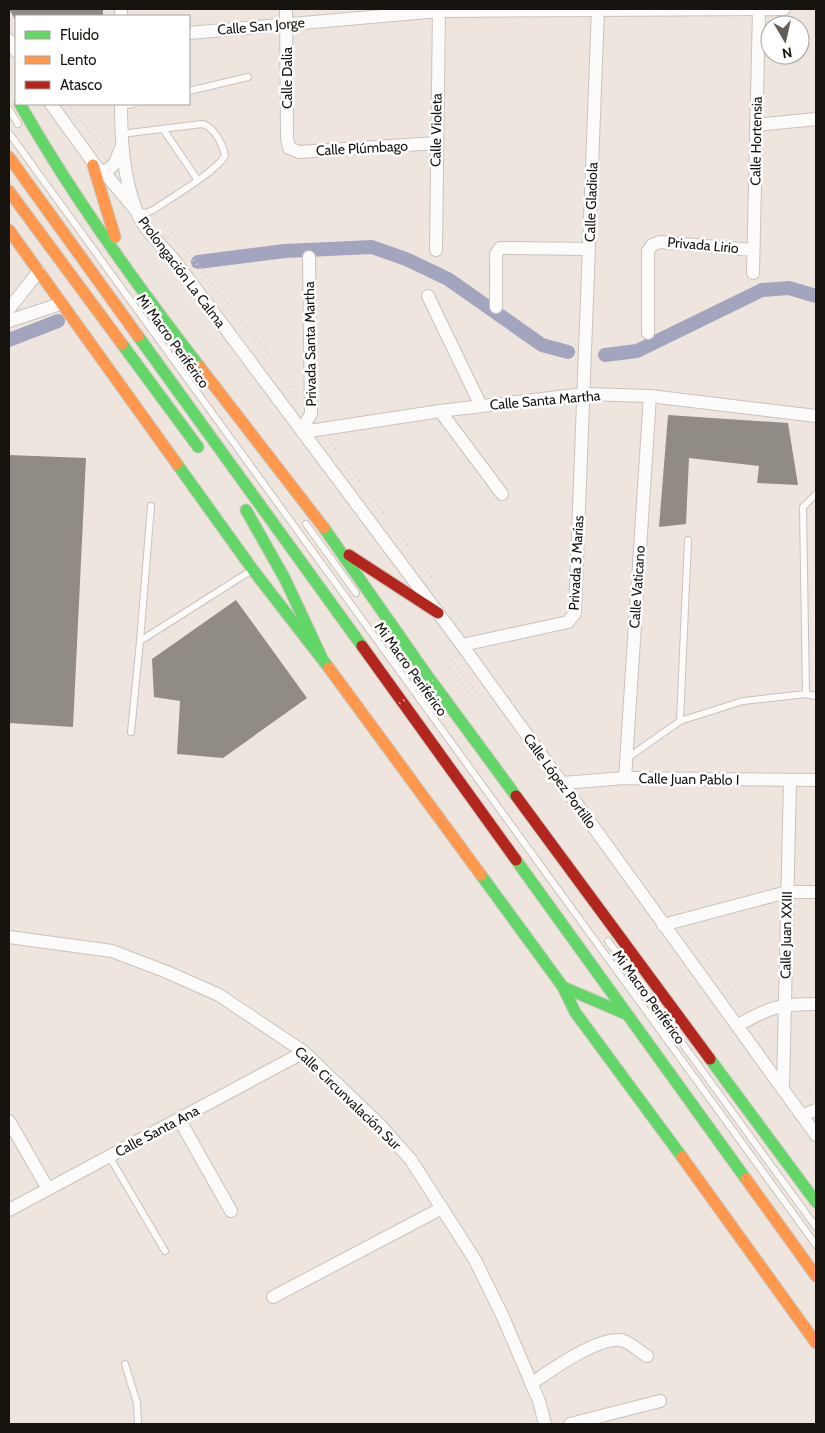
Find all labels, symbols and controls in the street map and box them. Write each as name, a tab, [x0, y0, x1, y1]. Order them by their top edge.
street label: Calle San Jorge	[217, 13, 305, 39]
legend	[15, 15, 190, 105]
north arrow	[760, 15, 810, 65]
text: Fluido	[60, 26, 99, 44]
text: N	[781, 43, 793, 63]
street label: Calle Dalia	[278, 47, 296, 109]
text: Lento	[60, 51, 97, 69]
text: Atasco	[60, 76, 102, 94]
street label: Calle Violeta	[426, 93, 446, 167]
street label: Calle Hortensia	[746, 96, 766, 186]
street label: Calle Plúmbago	[315, 137, 409, 159]
street label: Calle Gladiola	[581, 161, 601, 242]
street label: Prolongación La Calma	[134, 213, 230, 331]
street label: Privada Lirio	[667, 233, 740, 257]
street label: Privada Santa Martha	[300, 281, 320, 407]
street label: Mi Macro Periférico	[133, 290, 213, 392]
street label: Calle Santa Martha	[489, 386, 601, 414]
street label: Privada 3 Marías	[565, 515, 587, 611]
street label: Calle Vaticano	[625, 545, 649, 629]
street label: Mi Macro Periférico	[371, 618, 451, 720]
street label: Calle López Portillo	[519, 730, 601, 832]
street label: Calle Juan Pablo I	[639, 769, 739, 789]
street label: Calle Juan XXIII	[776, 891, 796, 979]
street label: Mi Macro Periférico	[609, 946, 689, 1048]
street label: Calle Circunvalación Sur	[291, 1042, 405, 1154]
street label: Calle Santa Ana	[112, 1101, 202, 1161]

